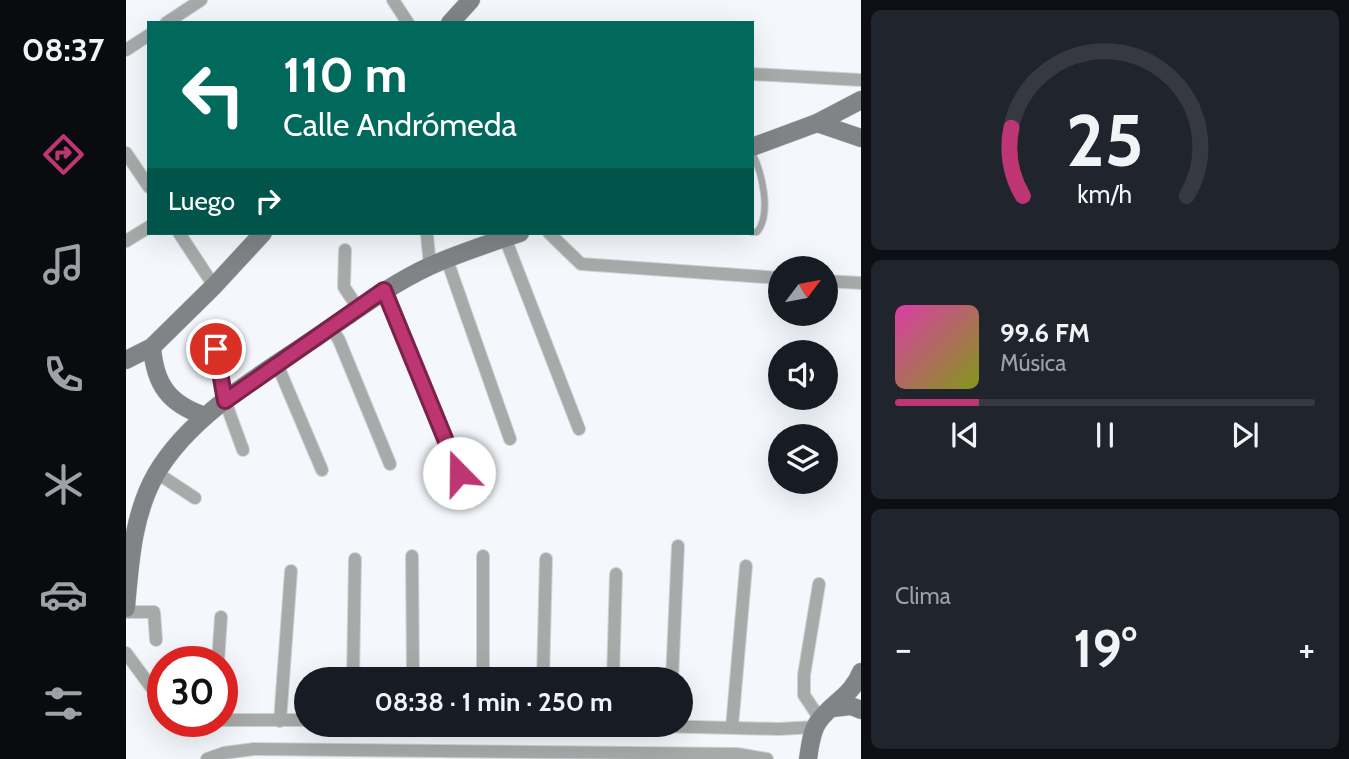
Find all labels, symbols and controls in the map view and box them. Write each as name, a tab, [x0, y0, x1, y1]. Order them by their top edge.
text: 08:37	[22, 30, 104, 69]
text: 110 m	[283, 45, 407, 104]
icon: left	[168, 49, 259, 140]
text: 25	[1066, 96, 1144, 184]
text: Calle Andrómeda	[283, 105, 517, 144]
icon: directions	[39, 130, 88, 179]
text: km/h	[1078, 179, 1132, 209]
icon: right	[249, 182, 287, 220]
text: Luego	[168, 185, 235, 217]
icon: music	[39, 240, 88, 289]
north arrow	[768, 256, 838, 326]
map controls	[768, 256, 838, 494]
text: 99.6 FM	[1000, 317, 1090, 349]
pin	[186, 319, 246, 379]
icon: arrive	[197, 330, 235, 368]
button: sound	[768, 340, 838, 410]
text: Música	[1000, 349, 1066, 377]
icon: phone	[39, 350, 88, 399]
icon: previous	[946, 416, 984, 454]
icon: pause	[1086, 416, 1124, 454]
icon: next	[1226, 416, 1264, 454]
button: layers	[768, 424, 838, 494]
position arrow	[422, 436, 496, 510]
icon: climate	[39, 460, 88, 509]
icon: car	[39, 570, 88, 619]
text: Clima	[895, 582, 951, 610]
text: 19°	[1073, 617, 1137, 680]
text: −	[895, 625, 912, 672]
text: +	[1298, 625, 1315, 672]
speed limit sign: 30	[147, 646, 238, 737]
icon: filters	[39, 679, 88, 728]
text: 08:38 · 1 min · 250 m	[374, 686, 613, 718]

